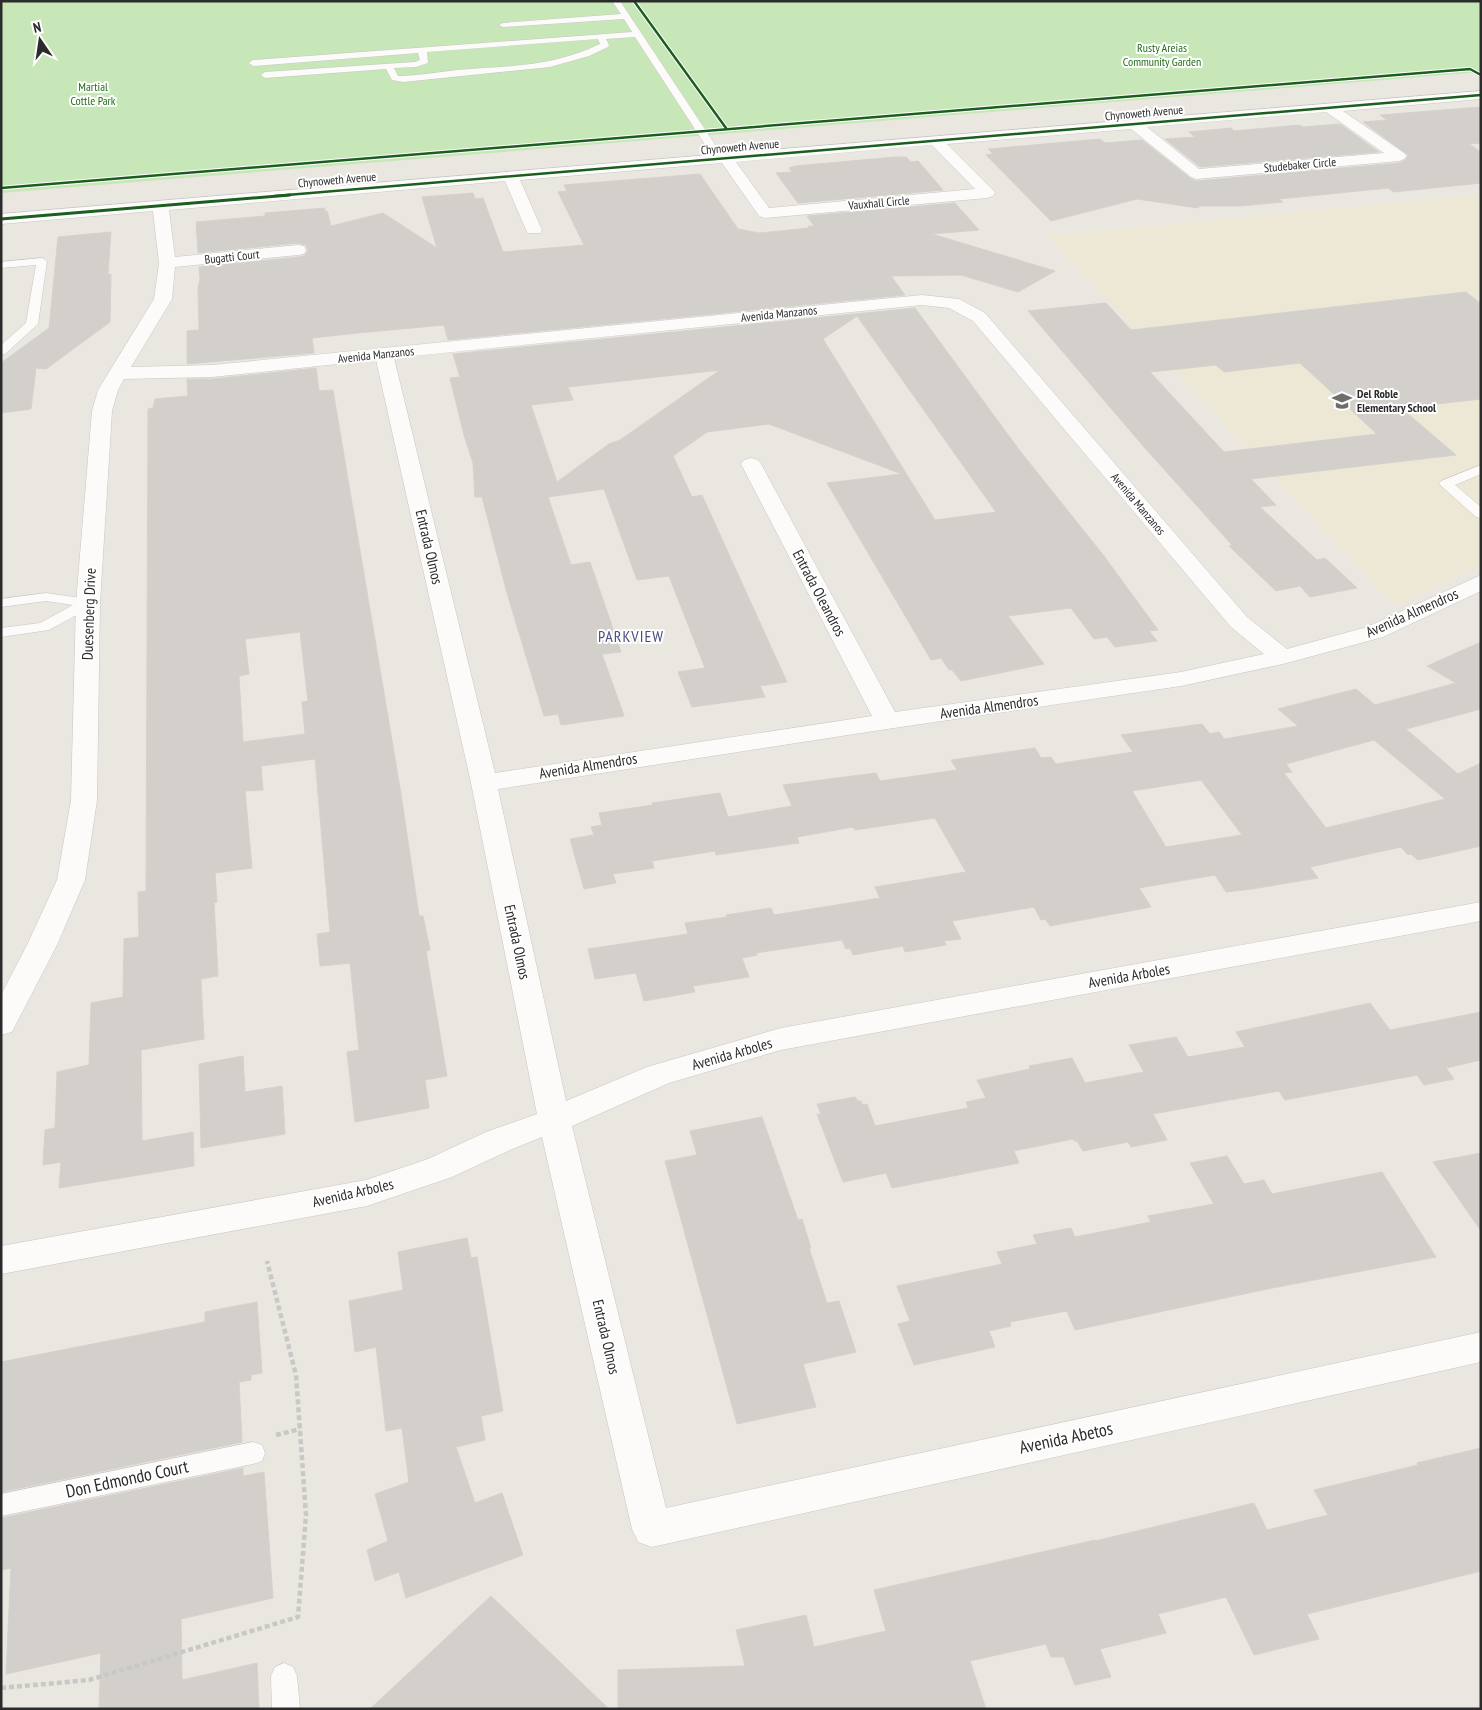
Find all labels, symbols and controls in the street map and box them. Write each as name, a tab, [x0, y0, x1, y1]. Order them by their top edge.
north arrow	[15, 15, 65, 65]
text: N	[31, 18, 43, 37]
park label: Rusty Areias Community Garden	[1123, 40, 1201, 69]
park label: Martial Cottle Park	[70, 79, 116, 108]
street label: Chynoweth Avenue	[1104, 102, 1184, 123]
street label: Chynoweth Avenue	[700, 136, 780, 157]
street label: Studebaker Circle	[1263, 154, 1337, 175]
street label: Chynoweth Avenue	[297, 169, 377, 190]
street label: Vauxhall Circle	[847, 192, 910, 213]
street label: Bugatti Court	[204, 246, 261, 267]
street label: Avenida Manzanos	[740, 302, 818, 325]
street label: Avenida Manzanos	[337, 343, 415, 366]
place label: Del Roble Elementary School	[1357, 386, 1436, 415]
school or university icon: Del Roble Elementary School	[1331, 390, 1353, 412]
street label: Avenida Manzanos	[1108, 469, 1169, 538]
street label: Entrada Olmos	[412, 508, 447, 586]
street label: Entrada Oleandros	[789, 546, 850, 639]
street label: Duesenberg Drive	[77, 568, 100, 660]
street label: Avenida Almendros	[1363, 584, 1461, 641]
district label: PARKVIEW	[598, 626, 664, 646]
street label: Avenida Almendros	[939, 690, 1039, 723]
street label: Avenida Almendros	[538, 748, 638, 783]
street label: Entrada Olmos	[500, 903, 535, 981]
street label: Avenida Arboles	[1087, 959, 1171, 992]
street label: Avenida Arboles	[689, 1033, 774, 1074]
street label: Avenida Arboles	[310, 1174, 395, 1211]
street label: Entrada Olmos	[589, 1298, 624, 1376]
street label: Avenida Abetos	[1017, 1416, 1115, 1459]
street label: Don Edmondo Court	[63, 1454, 190, 1503]

